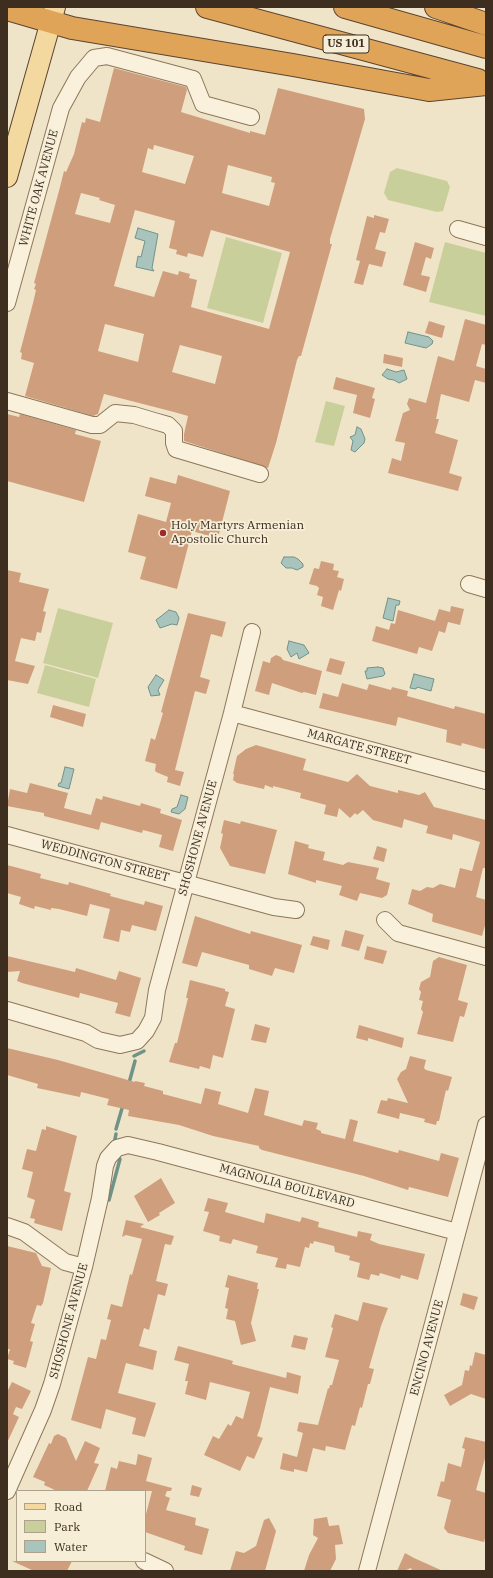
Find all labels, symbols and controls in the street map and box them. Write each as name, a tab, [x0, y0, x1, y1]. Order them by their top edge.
road number: US 101	[323, 35, 369, 53]
street label: WHITE OAK AVENUE	[16, 128, 62, 248]
place label: Holy Martyrs Armenian Apostolic Church	[171, 519, 304, 547]
marker: Holy Martyrs Armenian Apostolic Church	[158, 528, 168, 538]
street label: MARGATE STREET	[305, 726, 413, 768]
street label: SHOSHONE AVENUE	[176, 779, 220, 897]
street label: WEDDINGTON STREET	[39, 837, 171, 885]
street label: MAGNOLIA BOULEVARD	[218, 1161, 356, 1211]
street label: SHOSHONE AVENUE	[47, 1262, 91, 1380]
street label: ENCINO AVENUE	[407, 1298, 447, 1398]
legend	[16, 1490, 146, 1562]
text: Road	[54, 1499, 83, 1514]
text: Park	[54, 1519, 80, 1534]
text: Water	[54, 1539, 87, 1554]

